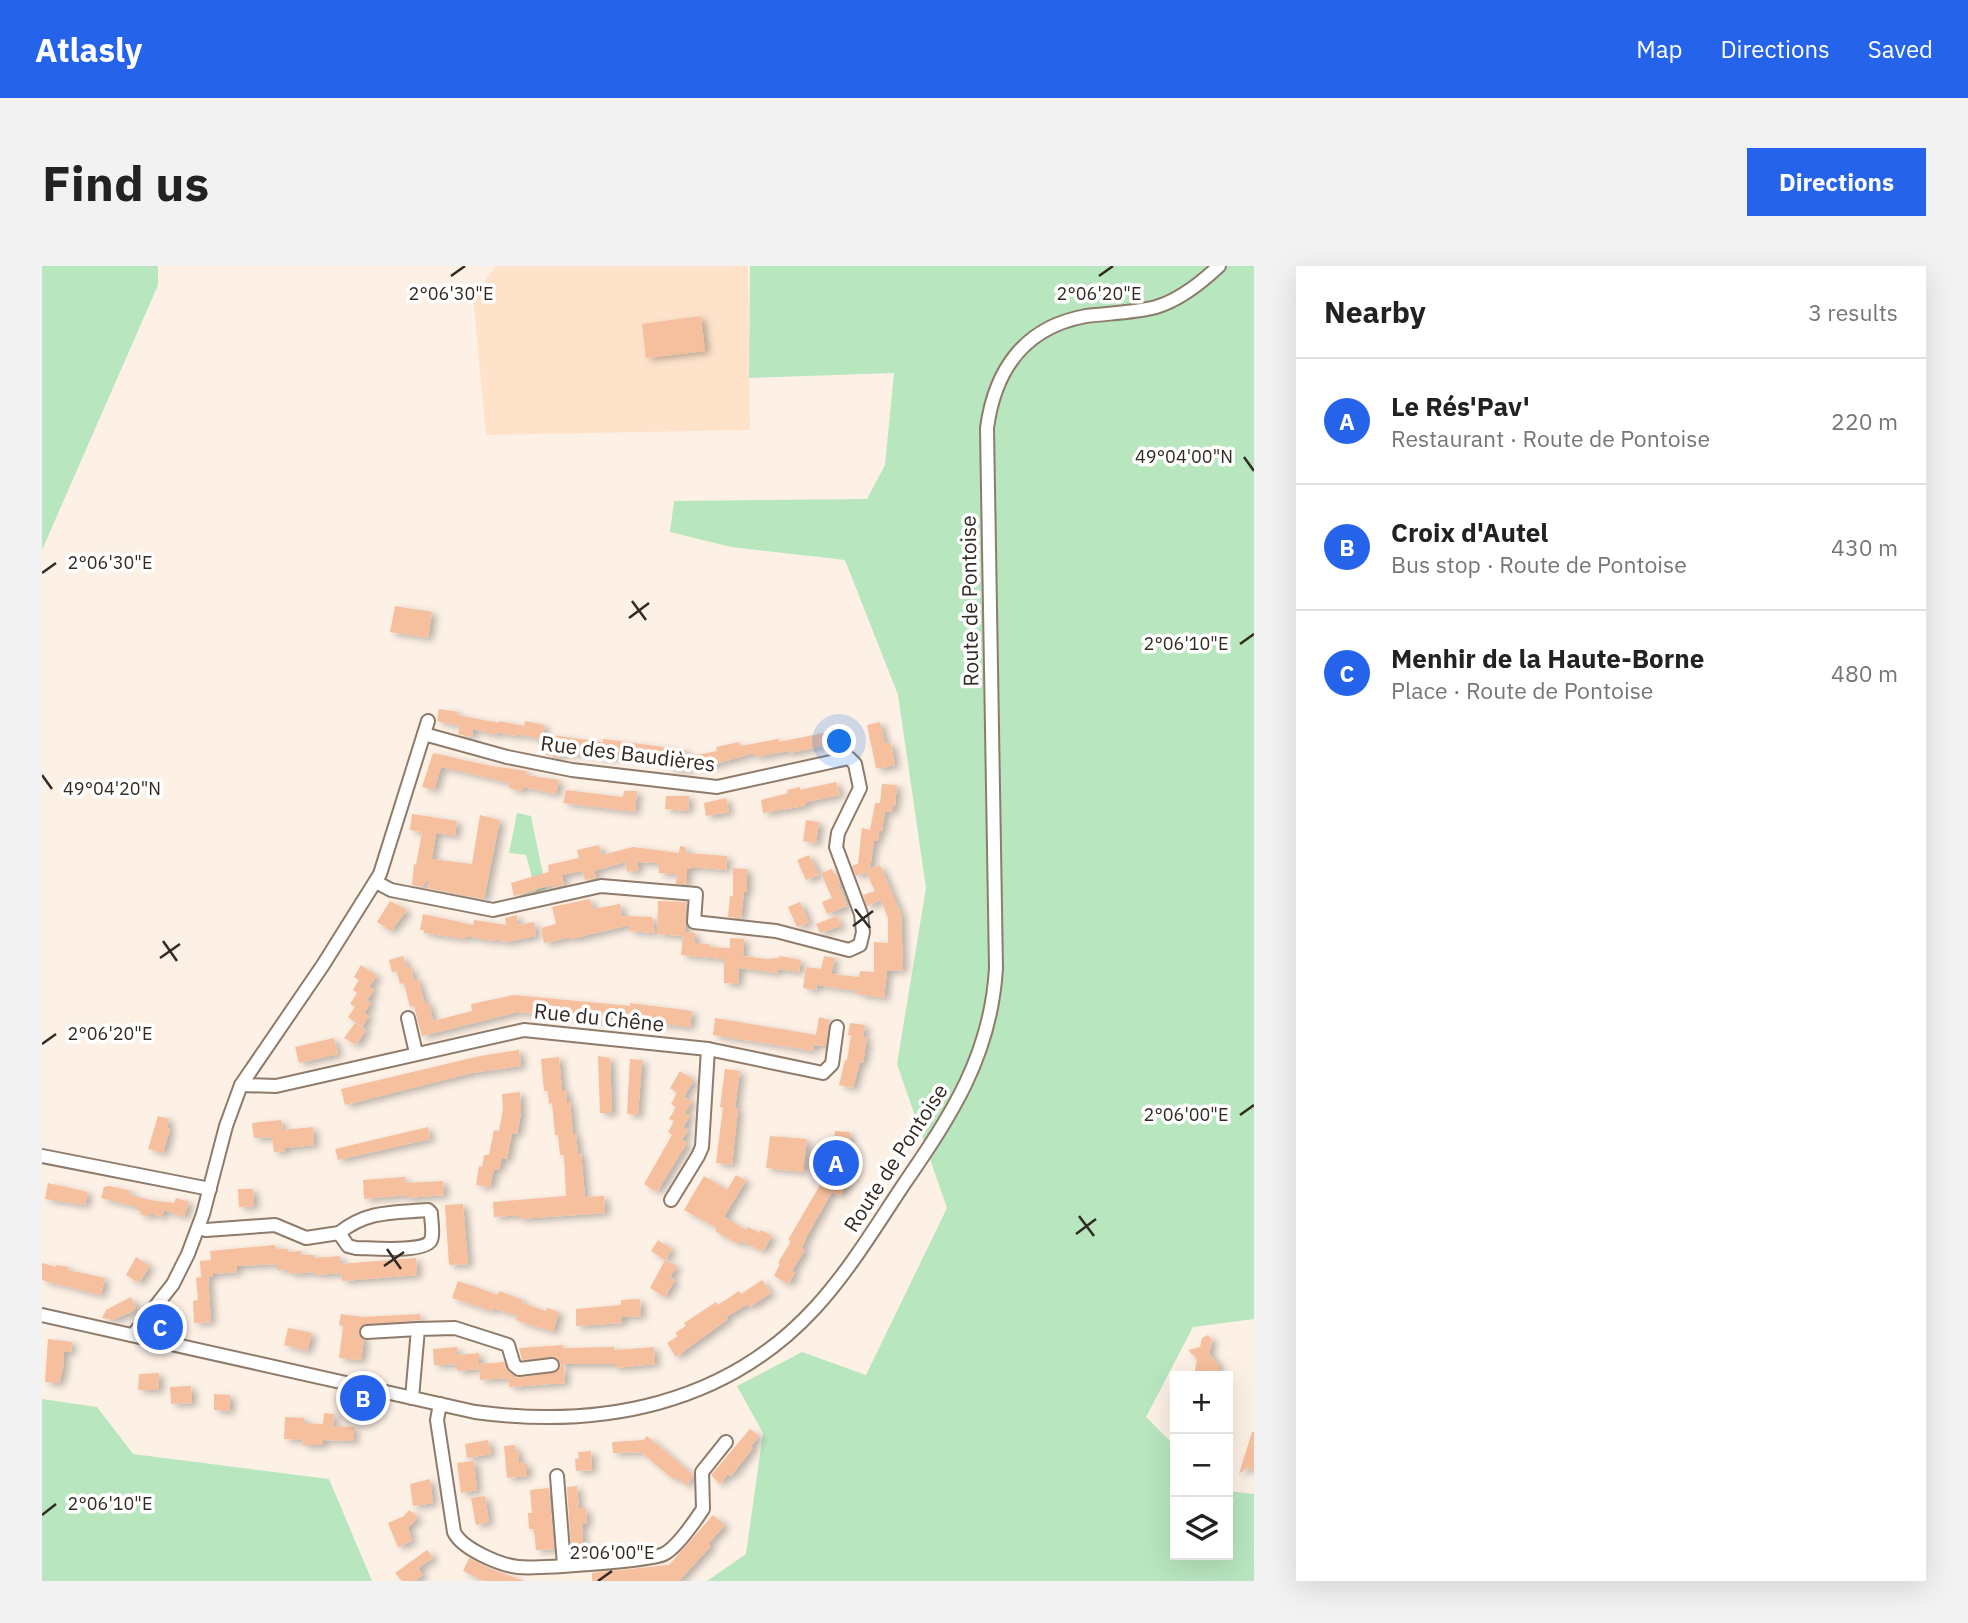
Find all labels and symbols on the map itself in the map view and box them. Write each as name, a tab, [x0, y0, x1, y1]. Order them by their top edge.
text: 2°06'30"E	[409, 282, 493, 305]
text: 2°06'20"E	[1057, 282, 1141, 305]
text: 49°04'00"N	[1135, 445, 1233, 468]
street label: Route de Pontoise	[954, 515, 984, 687]
text: 2°06'30"E	[68, 551, 152, 574]
text: 2°06'10"E	[1144, 632, 1228, 655]
your location	[822, 724, 856, 758]
street label: Rue des Baudières	[539, 728, 717, 778]
text: 49°04'20"N	[63, 777, 161, 800]
street label: Rue du Chêne	[533, 996, 666, 1038]
text: 2°06'20"E	[68, 1022, 152, 1045]
street label: Route de Pontoise	[837, 1078, 954, 1237]
text: 2°06'00"E	[1144, 1103, 1228, 1126]
pin: A	[813, 1137, 859, 1189]
pin: C	[137, 1301, 183, 1353]
pin: B	[340, 1372, 386, 1424]
text: 2°06'10"E	[68, 1492, 152, 1515]
text: 2°06'00"E	[570, 1541, 654, 1564]

